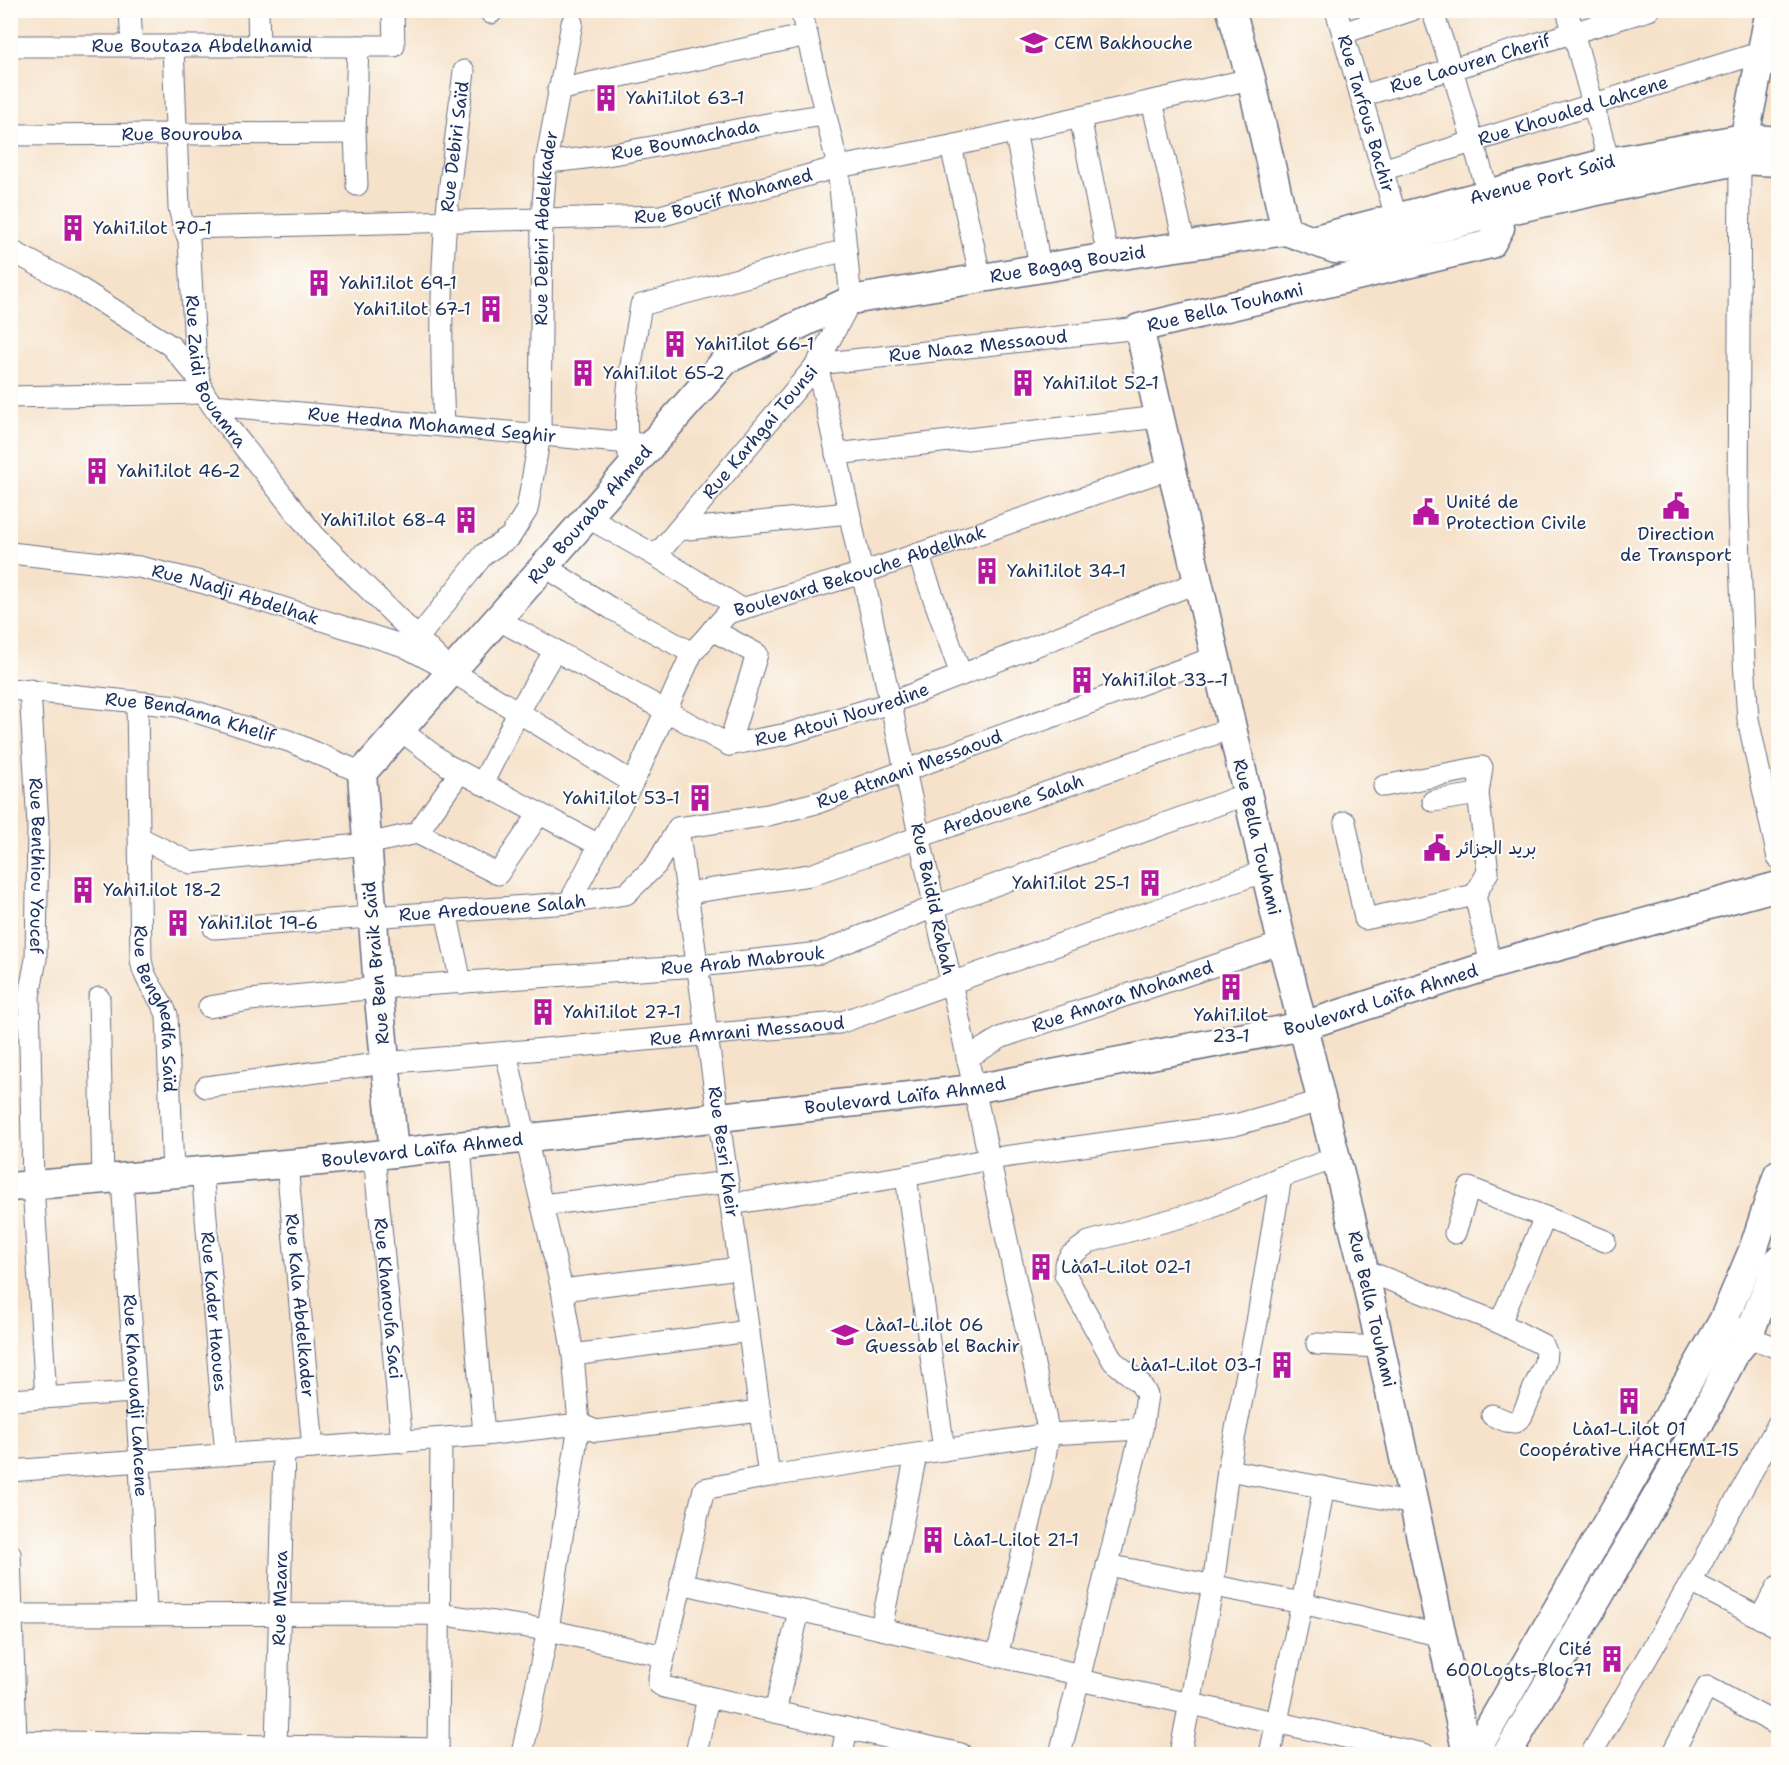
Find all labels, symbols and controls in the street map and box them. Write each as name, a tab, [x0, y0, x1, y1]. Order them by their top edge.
school or university icon: CEM Bakhouche	[1019, 28, 1049, 58]
street label: Rue Laouren Cherif	[1387, 28, 1554, 99]
place label: CEM Bakhouche	[1054, 31, 1193, 55]
street label: Rue Tarfous Bachir	[1332, 32, 1400, 195]
street label: Rue Boutaza Abdelhamid	[92, 34, 312, 58]
street label: Rue Khoualed Lahcene	[1475, 70, 1671, 151]
street label: Rue Debiri Saïd	[435, 80, 475, 213]
building icon: Yahi1.ilot 63-1	[591, 83, 621, 113]
place label: Yahi1.ilot 63-1	[626, 86, 744, 110]
street label: Rue Boumachada	[609, 114, 761, 166]
street label: Rue Bourouba	[122, 122, 242, 146]
street label: Rue Debiri Abdelkader	[529, 129, 564, 326]
street label: Avenue Port Saïd	[1467, 149, 1618, 210]
street label: Rue Boucif Mohamed	[634, 163, 815, 229]
building icon: Yahi1.ilot 70-1	[58, 213, 88, 243]
place label: Yahi1.ilot 70-1	[93, 216, 212, 240]
street label: Rue Bagag Bouzid	[988, 240, 1147, 289]
building icon: Yahi1.ilot 69-1	[304, 268, 334, 298]
place label: Yahi1.ilot 69-1	[339, 271, 457, 295]
street label: Rue Bella Touhami	[1145, 277, 1306, 338]
street label: Rue Zaidi Bouamra	[180, 294, 252, 453]
building icon: Yahi1.ilot 67-1	[476, 294, 506, 324]
place label: Yahi1.ilot 67-1	[354, 297, 471, 321]
street label: Rue Naaz Messaoud	[888, 324, 1069, 368]
building icon: Yahi1.ilot 66-1	[660, 329, 690, 359]
place label: Yahi1.ilot 66-1	[695, 332, 814, 356]
building icon: Yahi1.ilot 65-2	[568, 358, 598, 388]
street label: Rue Karhgai Tounsi	[697, 360, 823, 504]
place label: Yahi1.ilot 65-2	[603, 361, 725, 385]
building icon: Yahi1.ilot 52-1	[1008, 368, 1038, 398]
place label: Yahi1.ilot 52-1	[1043, 371, 1159, 395]
street label: Rue Hedna Mohamed Seghir	[307, 402, 557, 448]
street label: Rue Bouraba Ahmed	[522, 440, 658, 589]
building icon: Yahi1.ilot 46-2	[82, 456, 112, 486]
place label: Yahi1.ilot 46-2	[117, 459, 241, 483]
place label: Unité de Protection Civile	[1446, 490, 1587, 535]
public building icon: Direction de Transport	[1661, 491, 1691, 521]
public building icon: Unité de Protection Civile	[1411, 497, 1441, 527]
building icon: Yahi1.ilot 68-4	[451, 505, 481, 535]
place label: Yahi1.ilot 68-4	[321, 508, 446, 532]
street label: Boulevard Bekouche Abdelhak	[731, 520, 989, 623]
place label: Direction de Transport	[1620, 522, 1732, 567]
building icon: Yahi1.ilot 34-1	[972, 556, 1002, 586]
street label: Rue Nadji Abdelhak	[149, 559, 322, 630]
place label: Yahi1.ilot 34-1	[1007, 559, 1126, 583]
building icon: Yahi1.ilot 33--1	[1067, 665, 1097, 695]
place label: Yahi1.ilot 33--1	[1102, 668, 1228, 692]
street label: Rue Atoui Nouredine	[753, 677, 932, 752]
street label: Rue Bendama Khelif	[104, 687, 279, 748]
street label: Rue Atmani Messaoud	[813, 724, 1005, 814]
street label: Rue Bella Touhami	[1227, 756, 1287, 918]
street label: Aredouene Salah	[939, 769, 1087, 840]
street label: Rue Benthiou Youcef	[23, 777, 50, 955]
building icon: Yahi1.ilot 53-1	[685, 783, 715, 813]
place label: Yahi1.ilot 53-1	[563, 786, 680, 810]
street label: Rue Baidid Rabah	[905, 821, 961, 977]
public building icon: بريد الجزائر	[1422, 833, 1452, 863]
place label: بريد الجزائر	[1455, 836, 1536, 860]
building icon: Yahi1.ilot 25-1	[1135, 868, 1165, 898]
place label: Yahi1.ilot 25-1	[1012, 871, 1130, 895]
building icon: Yahi1.ilot 18-2	[68, 875, 98, 905]
place label: Yahi1.ilot 18-2	[103, 878, 221, 902]
street label: Rue Ben Braik Saïd	[357, 880, 395, 1046]
street label: Rue Aredouene Salah	[398, 889, 588, 927]
building icon: Yahi1.ilot 19-6	[163, 908, 193, 938]
place label: Yahi1.ilot 19-6	[198, 911, 318, 935]
street label: Rue Benghedfa Saïd	[128, 925, 182, 1093]
street label: Rue Arab Mabrouk	[660, 941, 826, 981]
street label: Rue Amara Mohamed	[1029, 955, 1216, 1038]
street label: Boulevard Laïfa Ahmed	[1282, 958, 1481, 1041]
building icon: Yahi1.ilot 23-1	[1216, 972, 1246, 1002]
building icon: Yahi1.ilot 27-1	[528, 997, 558, 1027]
place label: Yahi1.ilot 27-1	[563, 1000, 681, 1024]
place label: Yahi1.ilot 23-1	[1194, 1003, 1269, 1048]
street label: Rue Amrani Messaoud	[649, 1011, 845, 1052]
street label: Boulevard Laïfa Ahmed	[803, 1071, 1008, 1120]
street label: Rue Besri Kheir	[702, 1085, 745, 1219]
street label: Boulevard Laïfa Ahmed	[320, 1127, 524, 1173]
street label: Rue Kala Abdelkader	[280, 1212, 320, 1398]
street label: Rue Khanoufa Saci	[368, 1217, 408, 1380]
street label: Rue Bella Touhami	[1342, 1228, 1402, 1390]
street label: Rue Kader Haoues	[195, 1230, 233, 1393]
building icon: Làa1-L.ilot 02-1	[1026, 1252, 1056, 1282]
place label: Làa1-L.ilot 02-1	[1061, 1255, 1191, 1279]
street label: Rue Khaouadji Lahcene	[117, 1293, 153, 1498]
place label: Làa1-L.ilot 06 Guessab el Bachir	[865, 1313, 1020, 1358]
school or university icon: Làa1-L.ilot 06 Guessab el Bachir	[830, 1320, 860, 1350]
building icon: Làa1-L.ilot 03-1	[1267, 1350, 1297, 1380]
place label: Làa1-L.ilot 03-1	[1130, 1353, 1262, 1377]
building icon: Làa1-L.ilot 01 Coopérative HACHEMI-15	[1614, 1386, 1644, 1416]
place label: Làa1-L.ilot 01 Coopérative HACHEMI-15	[1519, 1417, 1739, 1462]
building icon: Làa1-L.ilot 21-1	[918, 1525, 948, 1555]
place label: Làa1-L.ilot 21-1	[953, 1528, 1079, 1552]
street label: Rue Mzara	[267, 1550, 293, 1646]
place label: Cité 600Logts-Bloc71	[1445, 1637, 1592, 1682]
building icon: Cité 600Logts-Bloc71	[1597, 1644, 1627, 1674]

